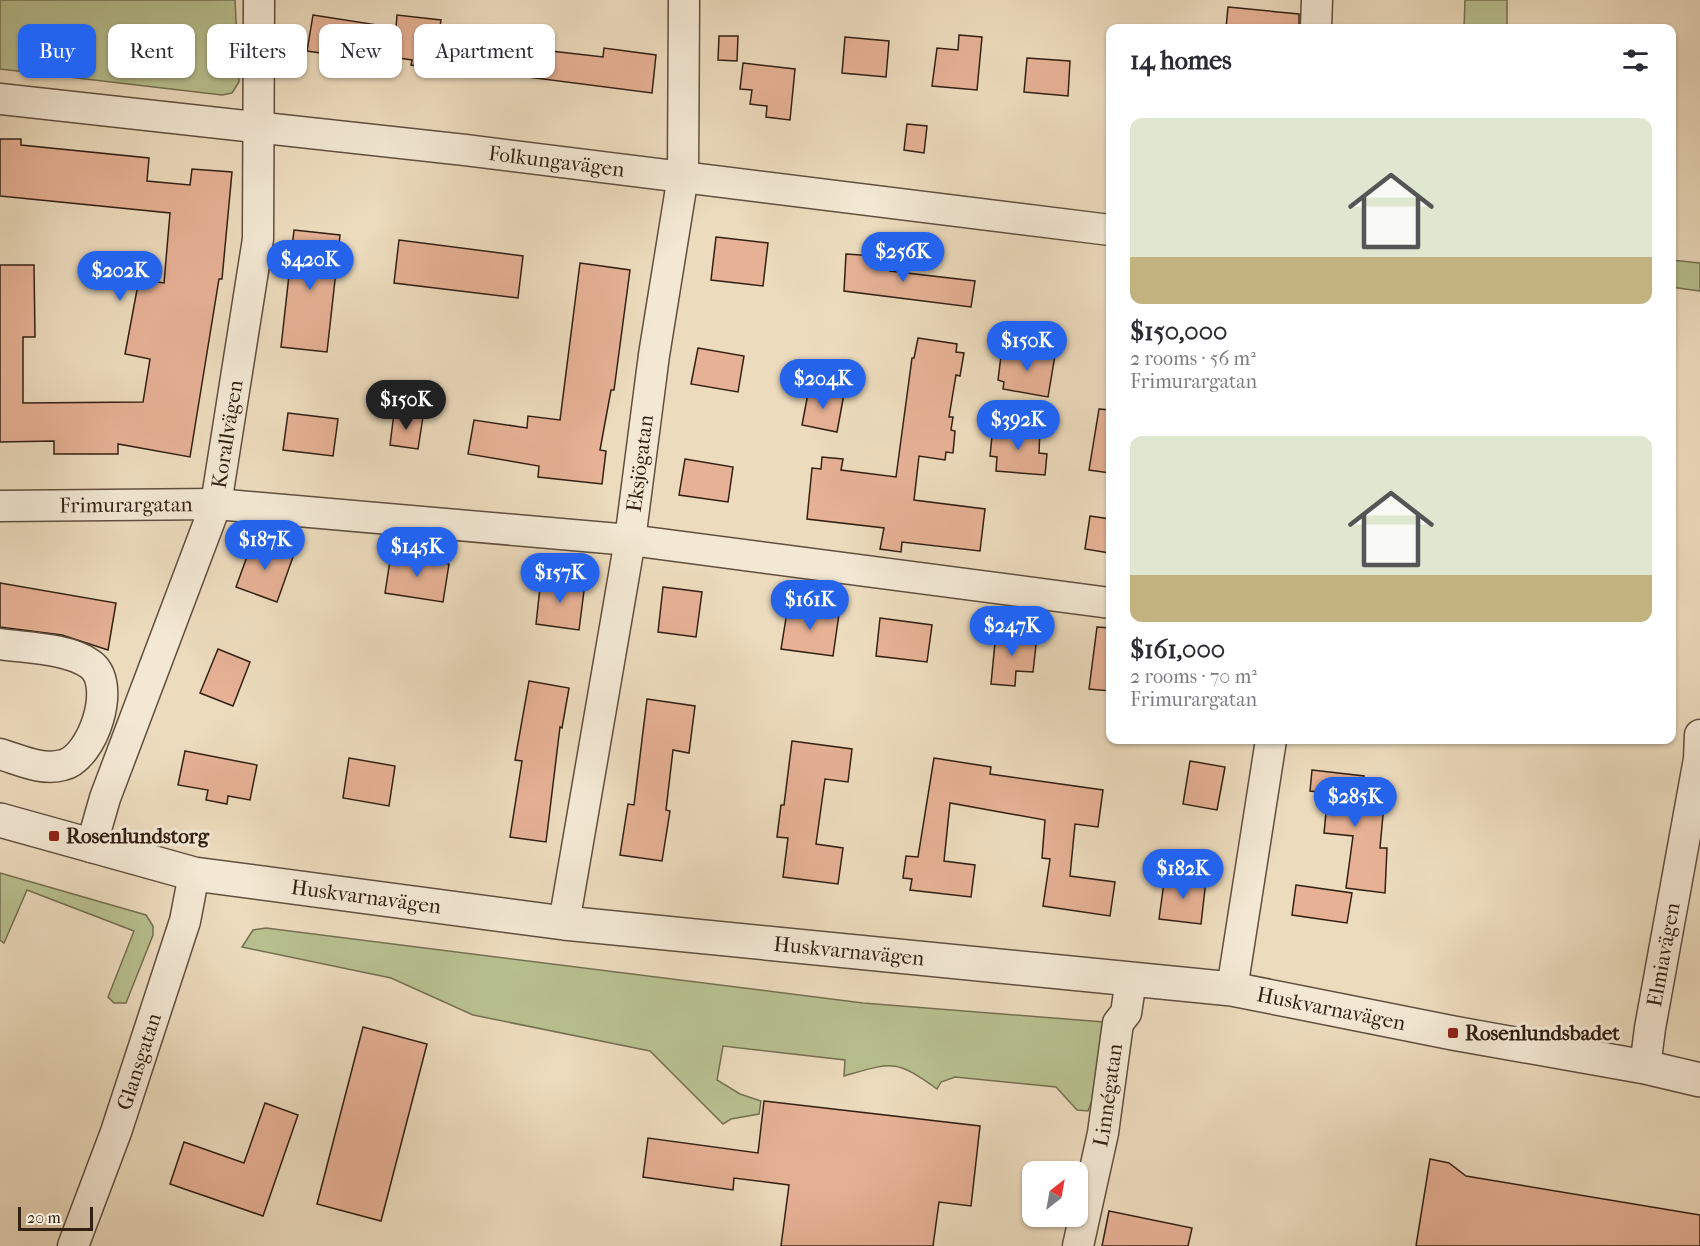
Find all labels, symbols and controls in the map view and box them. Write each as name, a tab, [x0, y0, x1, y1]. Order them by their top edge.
chip: Buy	[18, 24, 96, 78]
chip: Rent	[108, 24, 195, 78]
chip: Filters	[207, 24, 307, 78]
chip: New	[319, 24, 402, 78]
chip: Apartment	[414, 24, 555, 78]
icon: filters	[1619, 44, 1652, 77]
text: 14 homes	[1130, 45, 1232, 76]
street label: Folkungavägen	[487, 141, 626, 182]
icon: home	[1337, 157, 1445, 265]
pin: $256K	[861, 232, 945, 283]
pin: $420K	[268, 240, 352, 291]
text: $256K	[875, 240, 931, 263]
text: $420K	[281, 248, 339, 271]
pin: $202K	[78, 251, 162, 302]
text: $202K	[91, 259, 149, 282]
text: $150,000	[1130, 316, 1227, 347]
pin: $150K	[985, 321, 1069, 372]
text: $150K	[1001, 329, 1053, 352]
text: 2 rooms · 56 m²	[1130, 347, 1256, 370]
pin: $204K	[781, 359, 865, 410]
text: $204K	[794, 367, 852, 390]
text: Frimurargatan	[1130, 370, 1257, 393]
street label: Korallvägen	[207, 378, 247, 490]
pin: $150K	[364, 380, 448, 431]
text: $150K	[380, 388, 432, 411]
pin: $392K	[976, 400, 1060, 451]
text: $392K	[991, 408, 1045, 431]
street label: Eksjögatan	[622, 413, 658, 513]
icon: home	[1337, 475, 1445, 583]
street label: Frimurargatan	[59, 492, 193, 517]
pin: $187K	[223, 520, 307, 571]
pin: $145K	[375, 527, 459, 578]
text: $187K	[239, 528, 291, 551]
text: $145K	[391, 535, 443, 558]
pin: $157K	[518, 553, 602, 604]
text: $157K	[535, 561, 585, 584]
pin: $161K	[768, 580, 852, 631]
text: $161K	[785, 588, 835, 611]
pin: $247K	[970, 606, 1054, 657]
text: $247K	[984, 614, 1040, 637]
text: $161,000	[1130, 634, 1225, 665]
text: 2 rooms · 70 m²	[1130, 665, 1257, 688]
text: Frimurargatan	[1130, 688, 1257, 711]
pin: $285K	[1313, 777, 1397, 828]
text: $285K	[1328, 785, 1382, 808]
place label: Rosenlundstorg	[66, 824, 210, 848]
marker: Rosenlundstorg	[47, 829, 61, 843]
pin: $182K	[1141, 849, 1225, 900]
text: $182K	[1156, 857, 1210, 880]
street label: Huskvarnavägen	[290, 875, 443, 919]
street label: Elmiavägen	[1642, 900, 1685, 1009]
street label: Huskvarnavägen	[773, 932, 925, 971]
street label: Huskvarnavägen	[1255, 982, 1408, 1035]
street label: Glansgatan	[112, 1010, 166, 1113]
place label: Rosenlundsbadet	[1465, 1021, 1620, 1045]
marker: Rosenlundsbadet	[1446, 1026, 1460, 1040]
street label: Linnégatan	[1088, 1042, 1127, 1149]
north arrow	[1022, 1161, 1088, 1227]
map controls	[1022, 1161, 1088, 1227]
scale bar	[18, 1204, 93, 1232]
text: 20 m	[27, 1208, 61, 1227]

